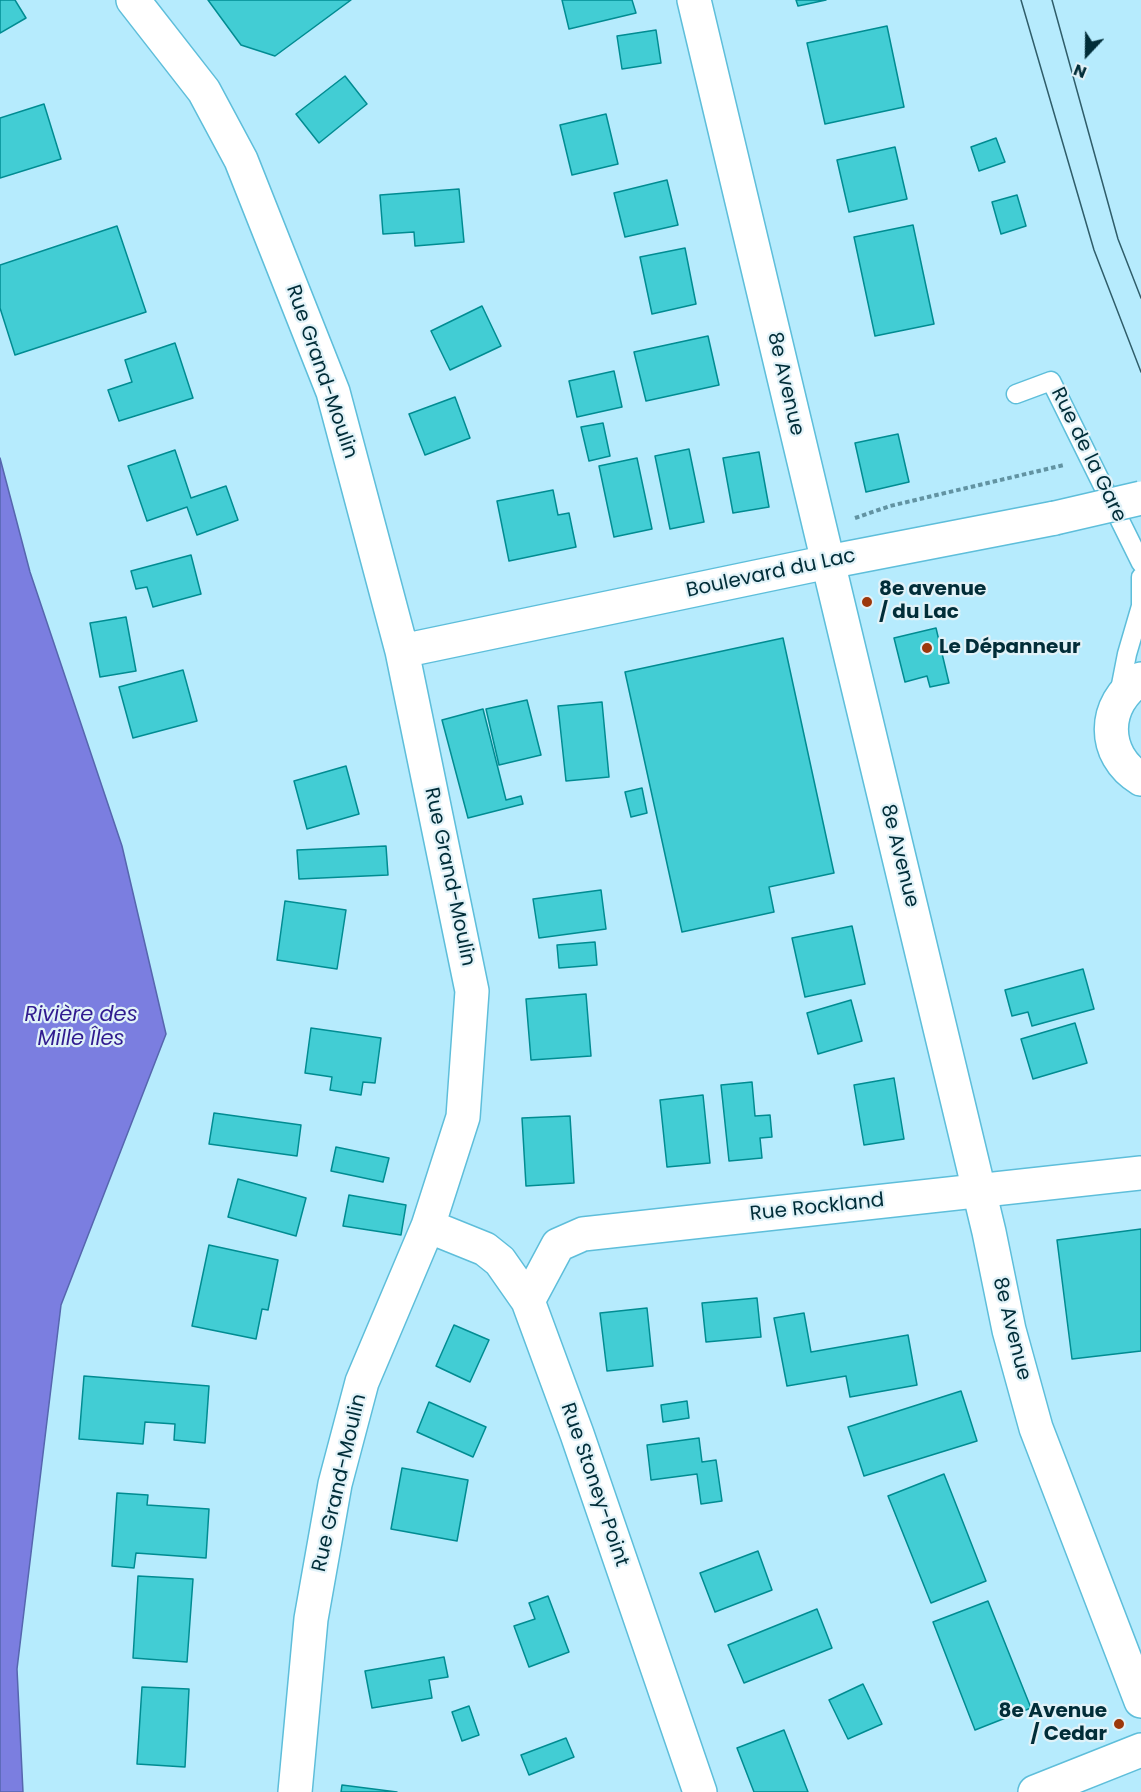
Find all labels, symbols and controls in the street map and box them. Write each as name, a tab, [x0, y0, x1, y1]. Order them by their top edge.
north arrow	[1057, 24, 1117, 84]
text: N	[1070, 58, 1090, 84]
street label: Rue Grand-Moulin	[280, 282, 362, 462]
street label: 8e Avenue	[761, 330, 809, 438]
street label: Rue de la Gare	[1045, 384, 1131, 526]
street label: Boulevard du Lac	[684, 544, 858, 604]
place label: 8e avenue / du Lac	[879, 578, 986, 625]
marker: 8e avenue / du Lac	[860, 595, 874, 609]
place label: Le Dépanneur	[939, 636, 1080, 660]
marker: Le Dépanneur	[920, 641, 934, 655]
street label: Rue Grand-Moulin	[418, 785, 480, 969]
street label: 8e Avenue	[875, 802, 923, 910]
water label: Rivière des Mille Îles	[24, 1003, 138, 1053]
street label: Rue Rockland	[749, 1189, 885, 1227]
street label: 8e Avenue	[987, 1275, 1035, 1383]
street label: Rue Grand-Moulin	[308, 1392, 372, 1574]
street label: Rue Stoney-Point	[555, 1400, 633, 1570]
place label: 8e Avenue / Cedar	[999, 1700, 1107, 1747]
marker: 8e Avenue / Cedar	[1112, 1717, 1126, 1731]

